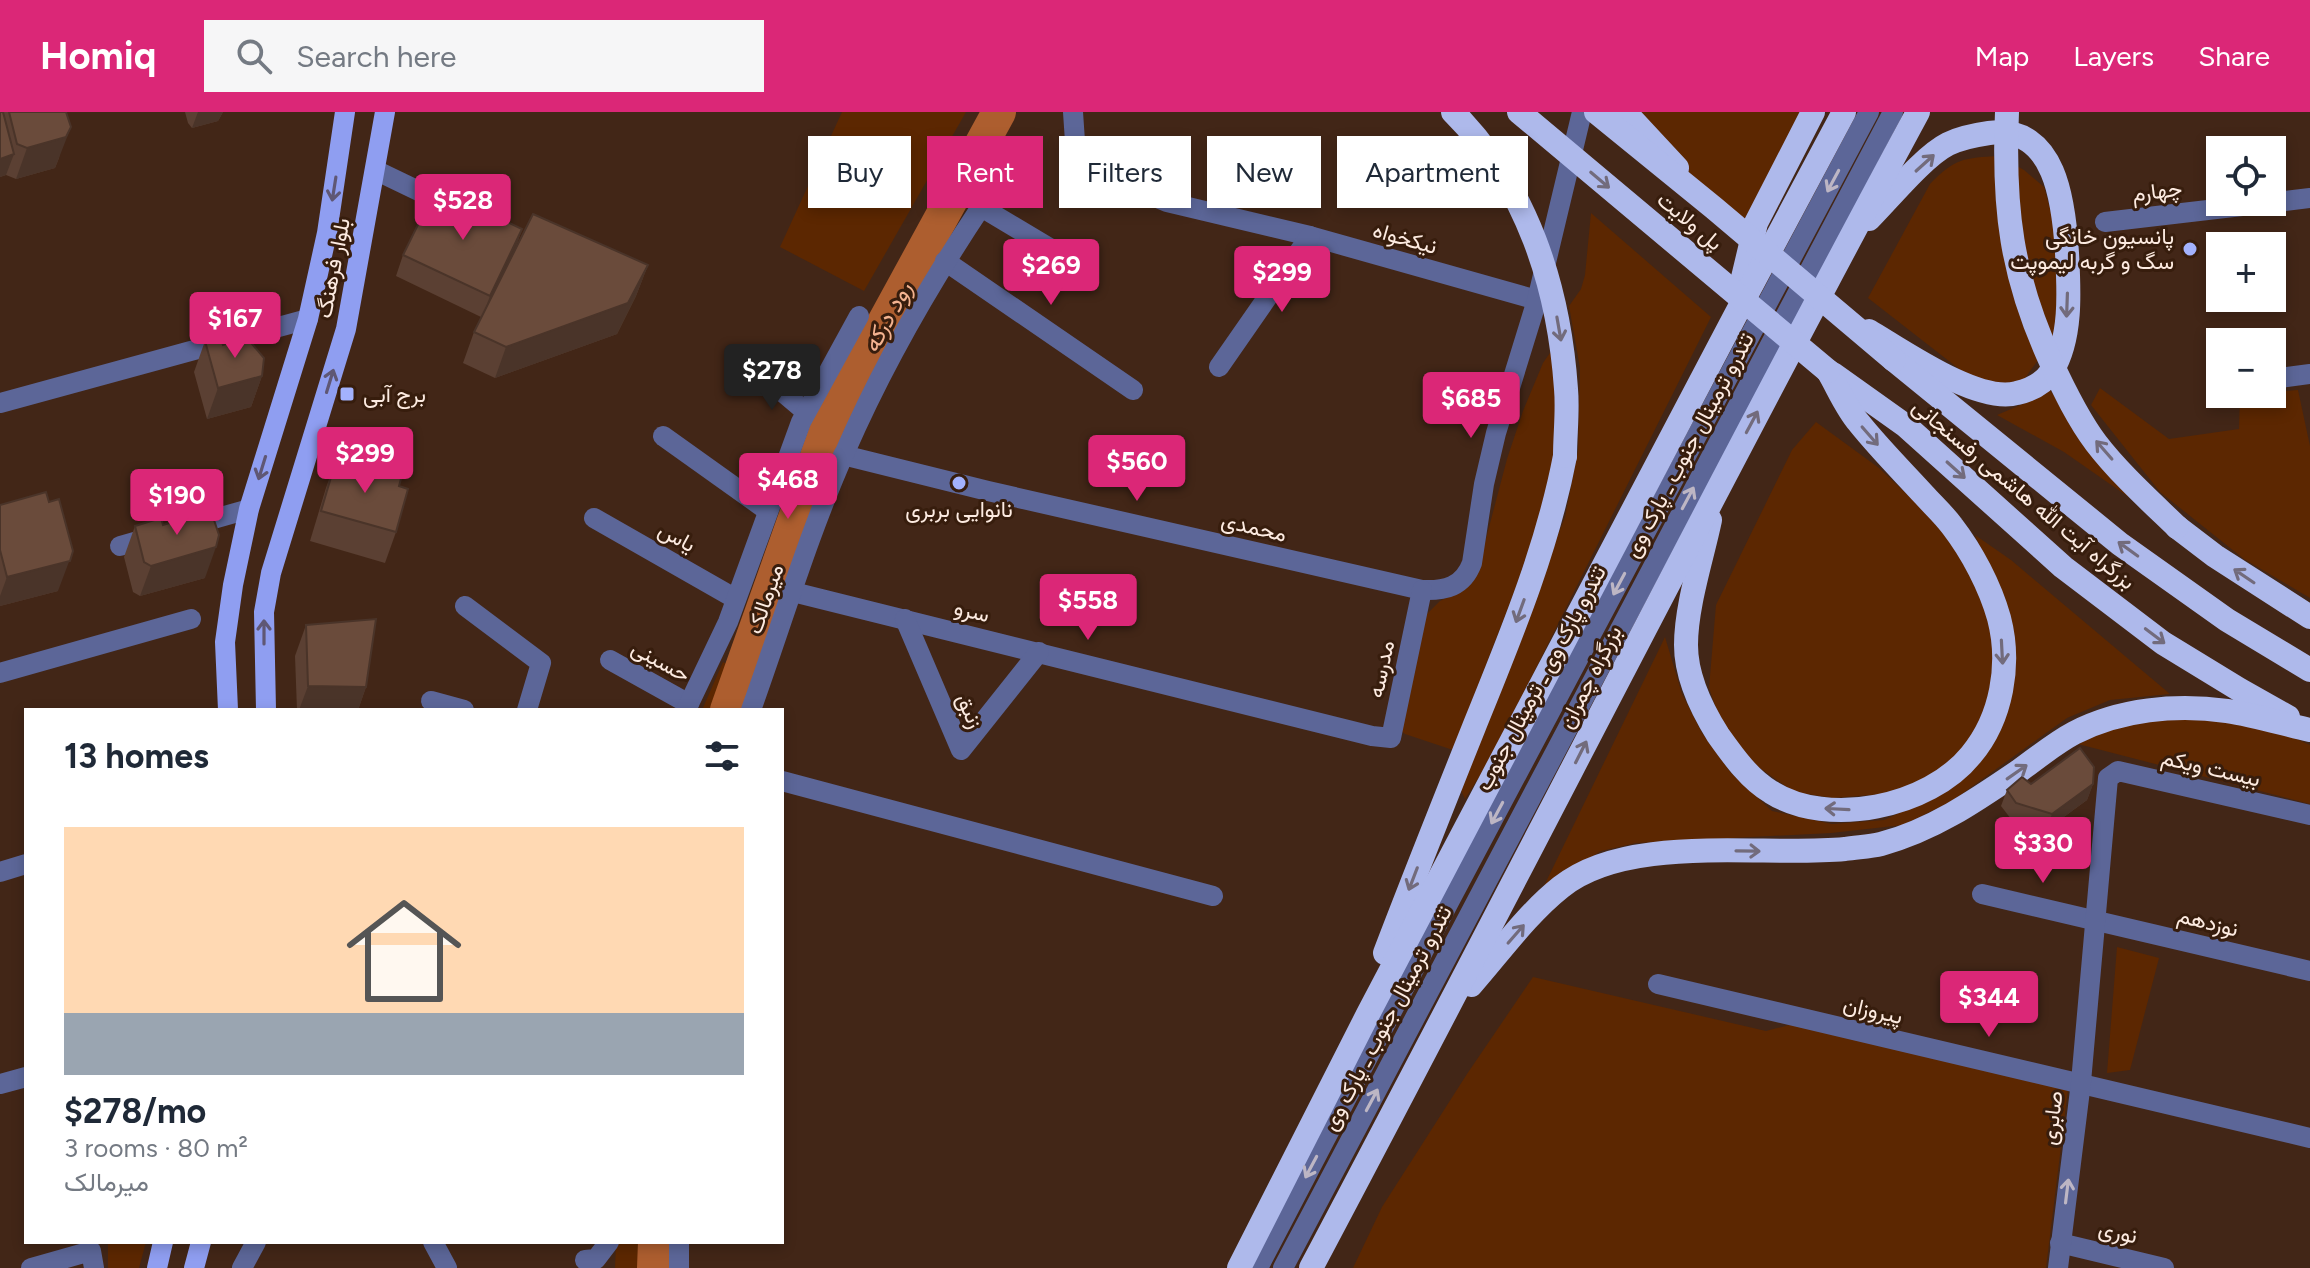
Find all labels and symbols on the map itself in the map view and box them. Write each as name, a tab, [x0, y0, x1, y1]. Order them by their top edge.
one-way arrow	[1915, 154, 1935, 172]
one-way arrow	[1824, 168, 1840, 192]
one-way arrow	[1590, 171, 1610, 189]
pin: $528	[416, 174, 510, 242]
street label: چهارم	[2130, 175, 2184, 208]
one-way arrow	[326, 176, 341, 201]
street label: پل ولایت	[1651, 186, 1728, 257]
street label: بلوار فرهنگ	[310, 216, 356, 320]
street label: نیکخواه	[1370, 216, 1440, 260]
place label: پانسیون خانگی سگ و گربه لیموپت	[2010, 223, 2174, 276]
pin: $269	[1004, 239, 1098, 307]
marker: پانسیون خانگی سگ و گربه لیموپت	[2181, 240, 2199, 258]
pin: $299	[1235, 246, 1329, 314]
water label: رود درکه	[856, 277, 919, 358]
one-way arrow	[2060, 291, 2075, 318]
pin: $167	[188, 292, 282, 360]
one-way arrow	[1552, 316, 1567, 342]
street label: تندرو ترمینال جنوب ـ پارک وی	[1618, 328, 1761, 563]
pin: $278	[725, 344, 819, 412]
one-way arrow	[323, 369, 338, 395]
pin: $685	[1424, 372, 1518, 440]
place label: برج آبی	[363, 381, 426, 409]
marker: برج آبی	[338, 385, 356, 403]
street label: بزرگراه آیت الله هاشمی رفسنجانی	[1907, 393, 2141, 595]
one-way arrow	[1745, 410, 1761, 434]
one-way arrow	[1861, 425, 1879, 445]
pin: $299	[318, 427, 412, 495]
pin: $560	[1090, 435, 1184, 503]
one-way arrow	[2095, 441, 2113, 461]
pin: $468	[741, 453, 835, 521]
one-way arrow	[254, 454, 269, 480]
one-way arrow	[1945, 461, 1965, 479]
pin: $190	[130, 469, 224, 537]
marker: نانوایی بربری	[950, 474, 968, 492]
one-way arrow	[1681, 487, 1697, 511]
place label: نانوایی بربری	[905, 496, 1013, 523]
street label: محمدی	[1219, 506, 1289, 548]
street label: یاس	[654, 516, 700, 558]
one-way arrow	[2118, 541, 2140, 558]
street label: میرمالک	[741, 561, 789, 637]
street label: تندرو پارک وی ـ ترمینال جنوب	[1470, 561, 1613, 796]
one-way arrow	[2234, 568, 2256, 584]
one-way arrow	[1610, 571, 1626, 595]
pin: $558	[1041, 574, 1135, 642]
street label: سرو	[952, 594, 992, 628]
one-way arrow	[1511, 598, 1526, 623]
one-way arrow	[256, 619, 272, 646]
street label: بزرگراه چمران	[1553, 621, 1628, 733]
one-way arrow	[2144, 628, 2165, 645]
street label: حسینی	[627, 634, 695, 688]
street label: مدرسه	[1362, 638, 1400, 700]
one-way arrow	[1995, 638, 2010, 665]
street label: زنبق	[951, 689, 989, 733]
one-way arrow	[1573, 741, 1589, 765]
street label: بیست ویکم	[2159, 744, 2263, 793]
one-way arrow	[2005, 764, 2027, 780]
one-way arrow	[1488, 801, 1504, 825]
one-way arrow	[1824, 802, 1850, 817]
pin: $330	[1996, 817, 2090, 885]
one-way arrow	[1734, 844, 1761, 859]
one-way arrow	[1405, 866, 1419, 891]
street label: تندرو ترمینال جنوب ـ پارک وی	[1316, 901, 1459, 1136]
street label: نوزدهم	[2175, 901, 2241, 944]
one-way arrow	[1506, 925, 1524, 945]
pin: $344	[1942, 971, 2036, 1039]
street label: پیروزان	[1840, 990, 1905, 1031]
one-way arrow	[1364, 1089, 1380, 1112]
street label: صابری	[2035, 1089, 2069, 1147]
one-way arrow	[1302, 1155, 1318, 1179]
one-way arrow	[2060, 1178, 2075, 1204]
street label: نوری	[2096, 1214, 2140, 1250]

